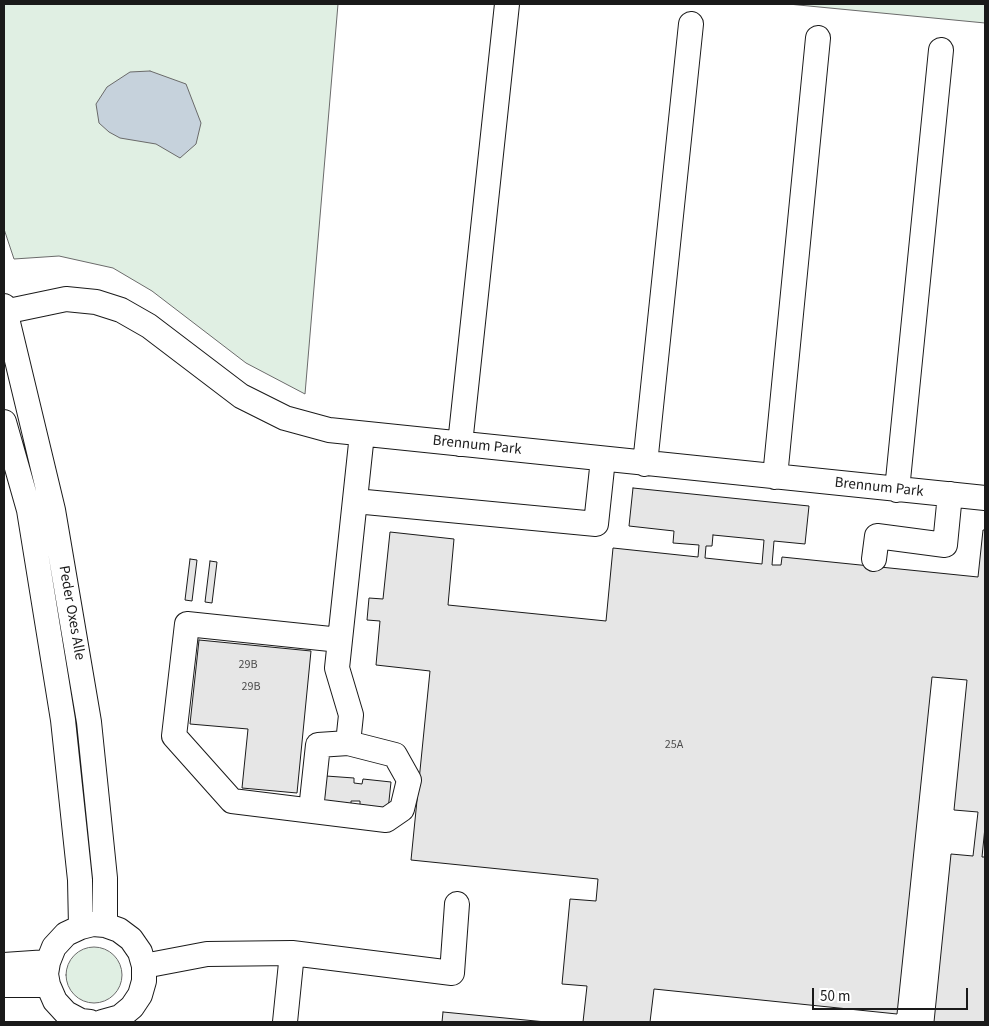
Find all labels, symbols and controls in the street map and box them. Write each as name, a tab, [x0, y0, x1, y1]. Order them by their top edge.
street label: Brennum Park	[432, 432, 522, 460]
street label: Brennum Park	[834, 474, 924, 502]
street label: Peder Oxes Alle	[54, 564, 88, 662]
house number: 29B	[239, 658, 257, 672]
house number: 29B	[242, 680, 260, 694]
house number: 25A	[665, 738, 683, 752]
scale bar	[814, 978, 970, 1010]
text: 50 m	[820, 986, 850, 1007]

